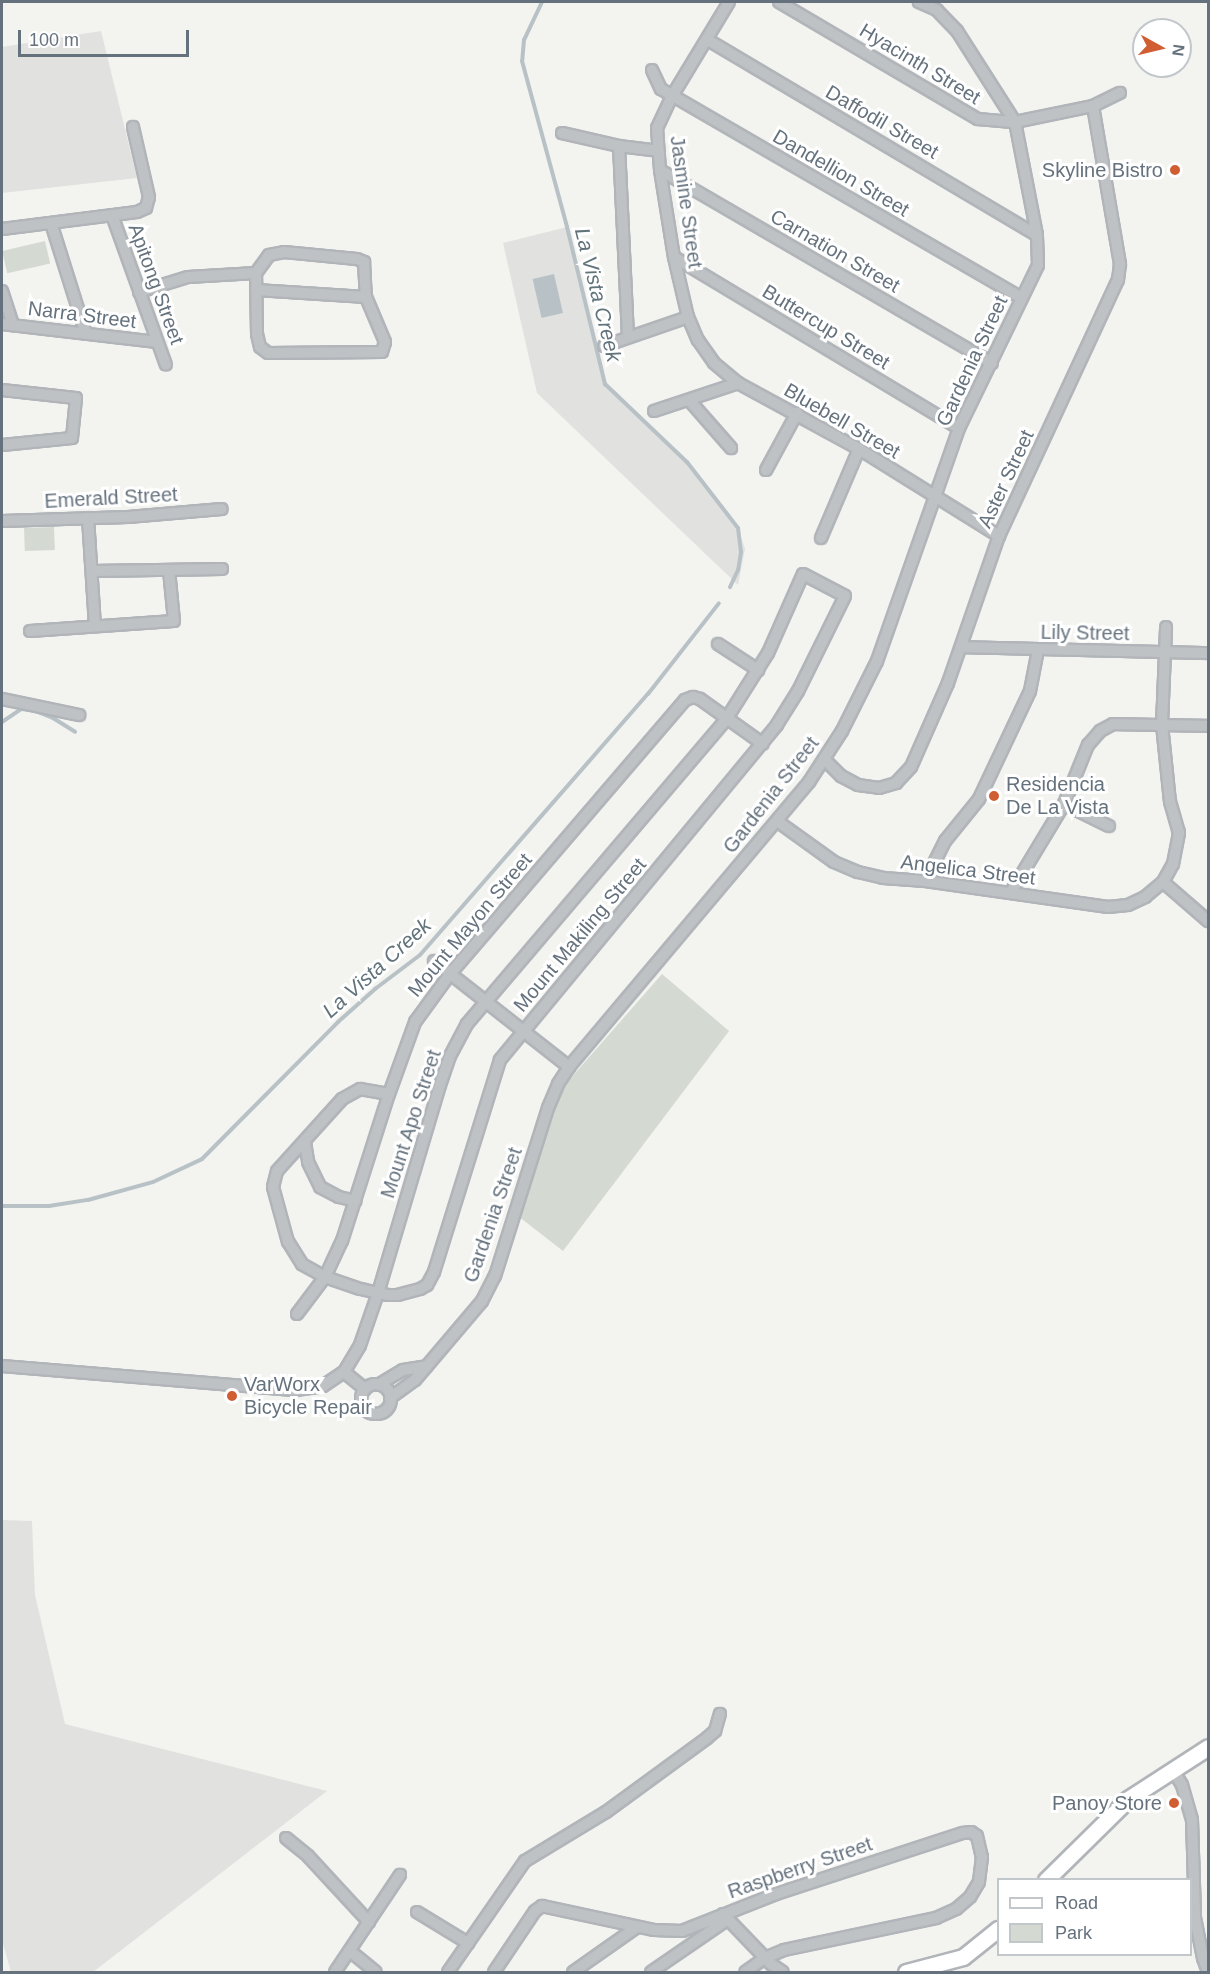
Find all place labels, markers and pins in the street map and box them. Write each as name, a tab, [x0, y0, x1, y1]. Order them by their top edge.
place label: Skyline Bistro	[1042, 158, 1163, 182]
marker: Skyline Bistro	[1168, 163, 1182, 177]
place label: Residencia De La Vista	[1006, 772, 1109, 819]
marker: Residencia De La Vista	[987, 789, 1001, 803]
place label: VarWorx Bicycle Repair	[244, 1372, 372, 1419]
marker: VarWorx Bicycle Repair	[225, 1389, 239, 1403]
place label: Panoy Store	[1052, 1791, 1162, 1815]
marker: Panoy Store	[1167, 1796, 1181, 1810]

